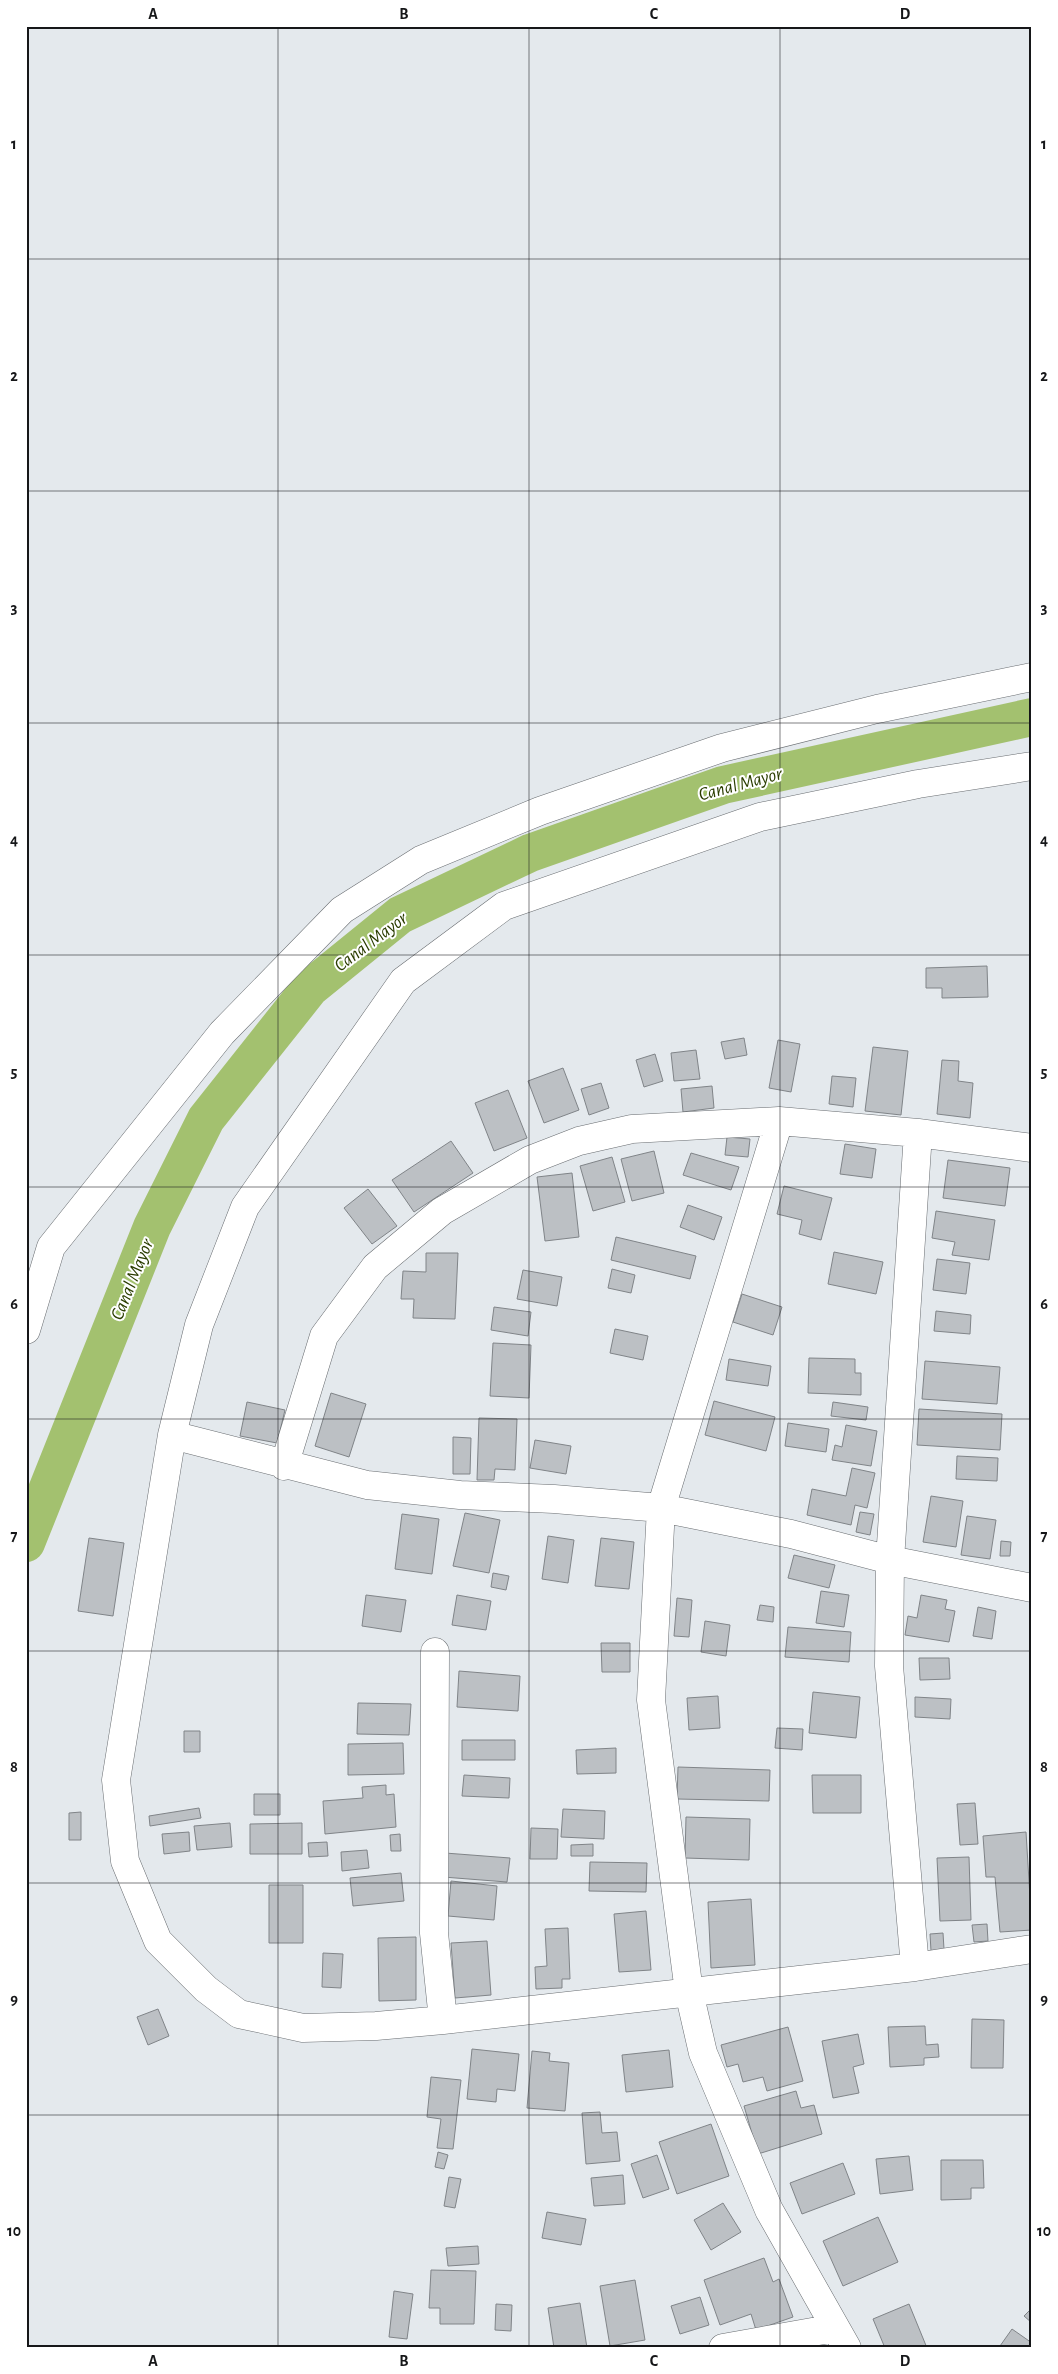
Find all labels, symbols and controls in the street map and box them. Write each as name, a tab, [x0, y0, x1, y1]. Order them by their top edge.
text: A	[148, 6, 158, 22]
text: B	[399, 6, 409, 22]
text: C	[650, 6, 659, 22]
text: D	[900, 6, 911, 22]
text: 1	[11, 136, 17, 152]
text: 1	[1041, 136, 1047, 152]
text: 2	[10, 368, 18, 384]
text: 2	[1040, 368, 1048, 384]
text: 3	[11, 600, 18, 616]
text: 3	[1041, 600, 1048, 616]
water label: Canal Mayor	[697, 764, 785, 805]
text: 4	[10, 832, 18, 848]
text: 4	[1040, 832, 1048, 848]
water label: Canal Mayor	[331, 908, 411, 976]
text: 5	[11, 1064, 18, 1080]
text: 5	[1041, 1064, 1048, 1080]
water label: Canal Mayor	[108, 1236, 158, 1323]
text: 6	[10, 1296, 18, 1312]
text: 6	[1040, 1296, 1048, 1312]
text: 7	[11, 1528, 18, 1544]
text: 7	[1041, 1528, 1048, 1544]
text: 8	[10, 1759, 18, 1775]
text: 8	[1040, 1759, 1048, 1775]
text: 9	[10, 1991, 18, 2007]
text: 9	[1040, 1991, 1048, 2007]
text: 10	[7, 2223, 21, 2239]
text: 10	[1037, 2223, 1051, 2239]
text: A	[148, 2353, 158, 2369]
text: B	[399, 2353, 409, 2369]
text: C	[650, 2353, 659, 2369]
text: D	[900, 2353, 911, 2369]

